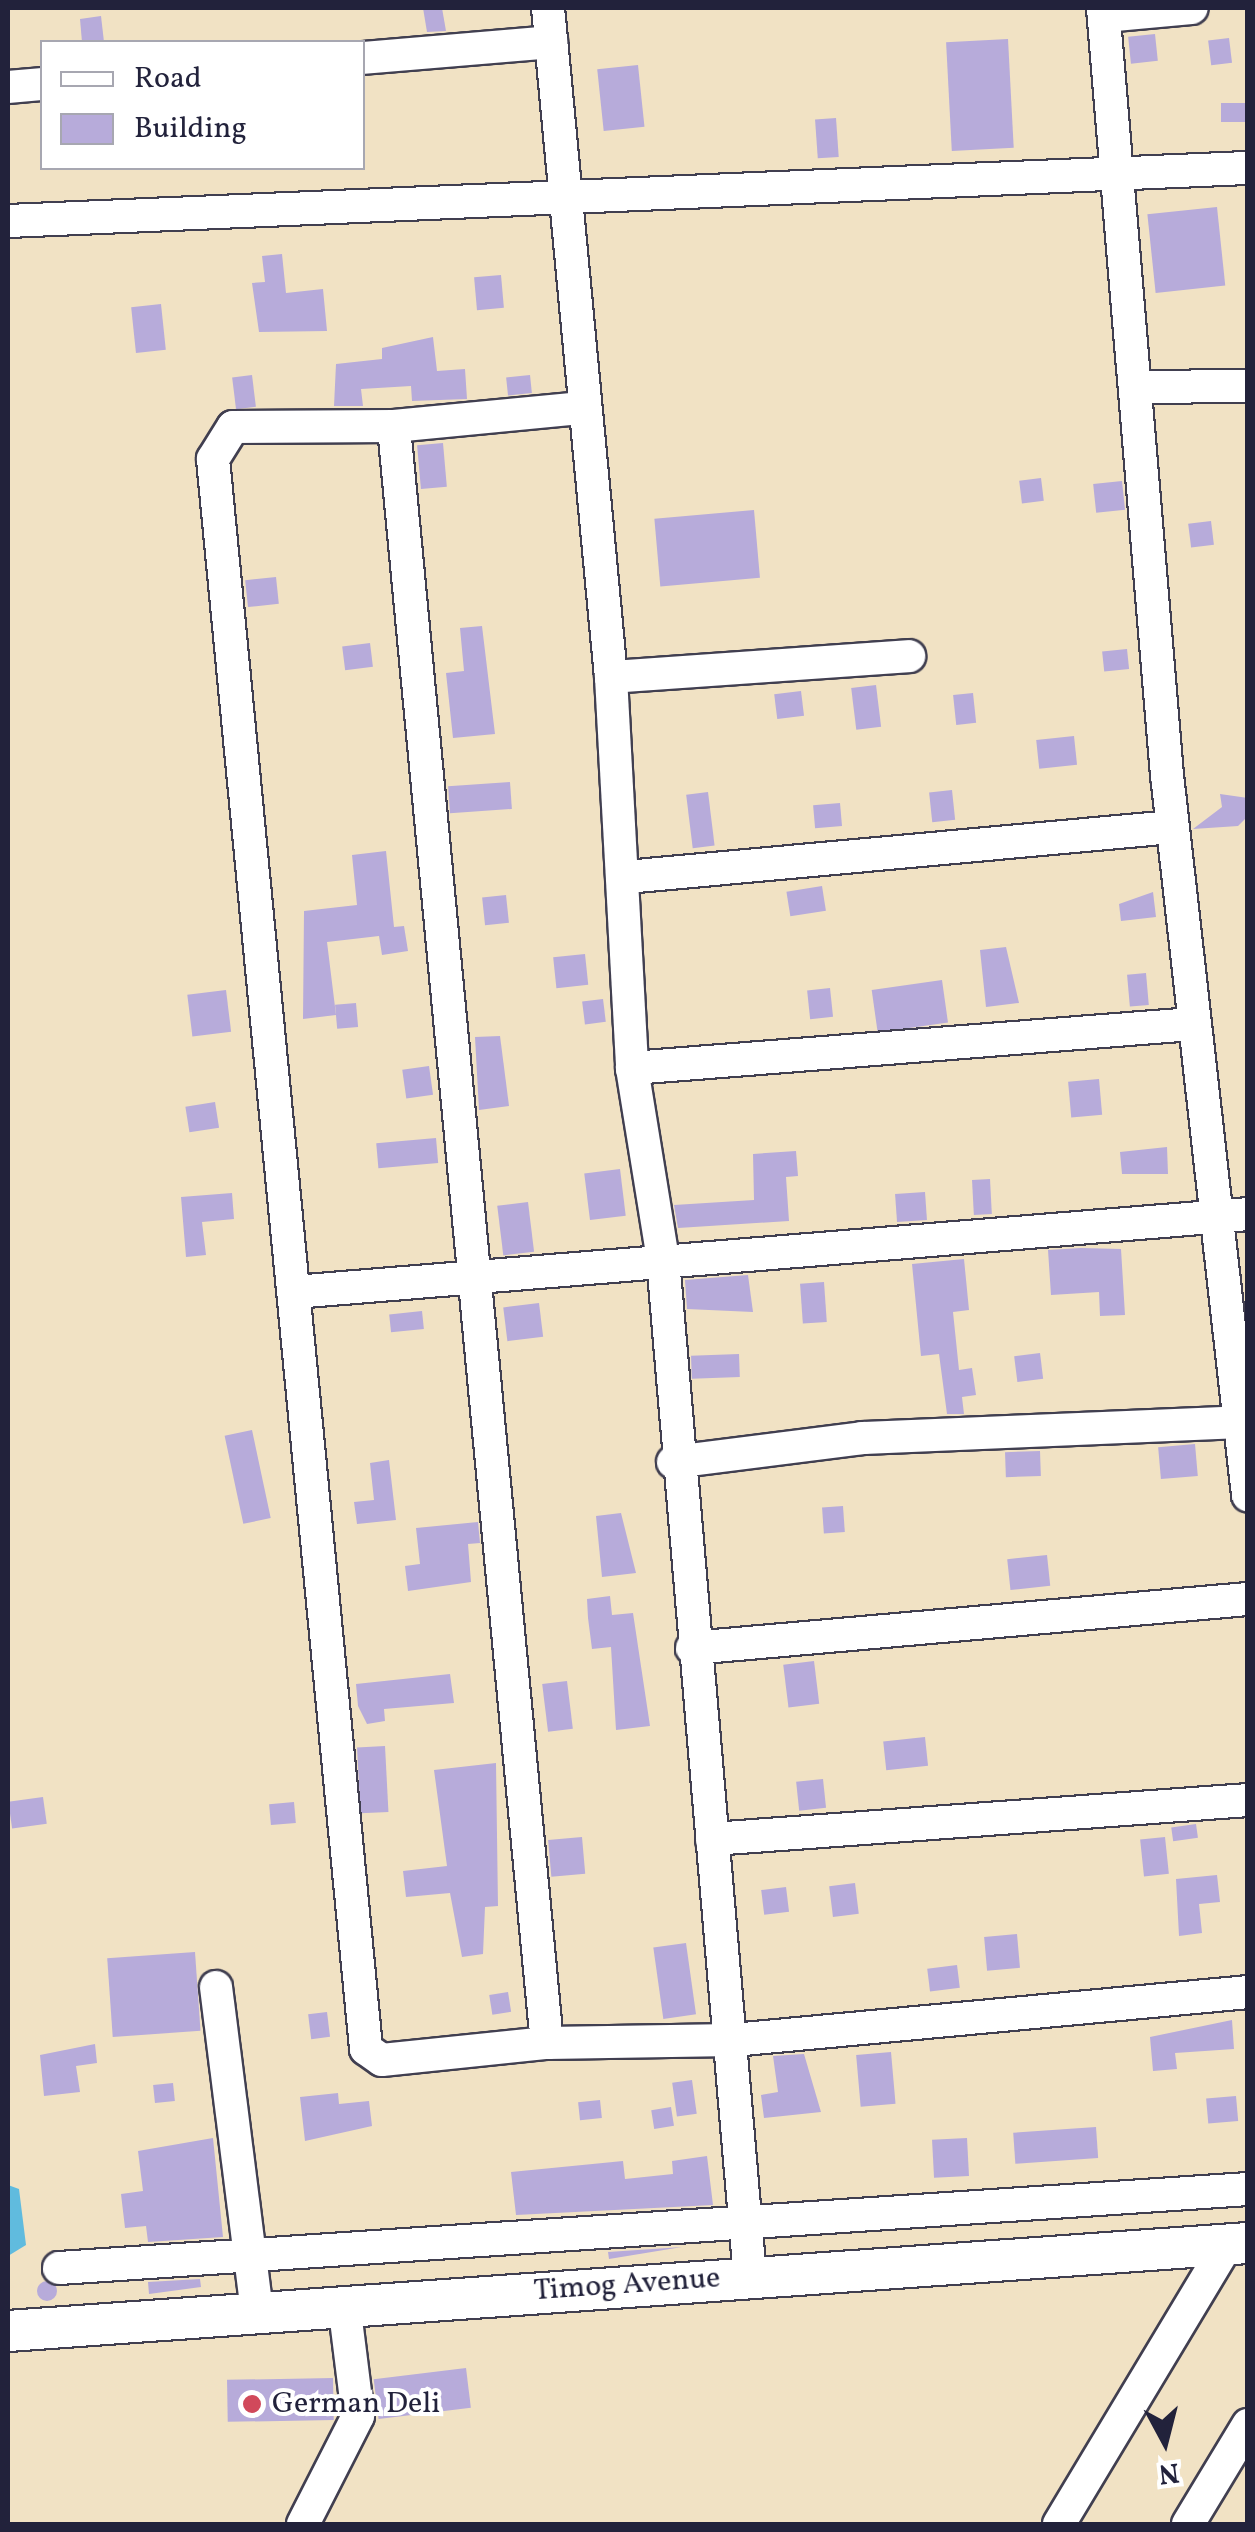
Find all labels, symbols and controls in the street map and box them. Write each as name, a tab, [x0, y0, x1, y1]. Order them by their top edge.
legend	[40, 40, 365, 170]
text: Road	[134, 58, 202, 100]
text: Building	[134, 108, 247, 150]
street label: Timog Avenue	[532, 2261, 722, 2309]
place label: German Deli	[272, 2386, 440, 2422]
north arrow	[1115, 2392, 1215, 2492]
marker: German Deli	[241, 2393, 263, 2415]
text: N	[1156, 2452, 1181, 2493]

